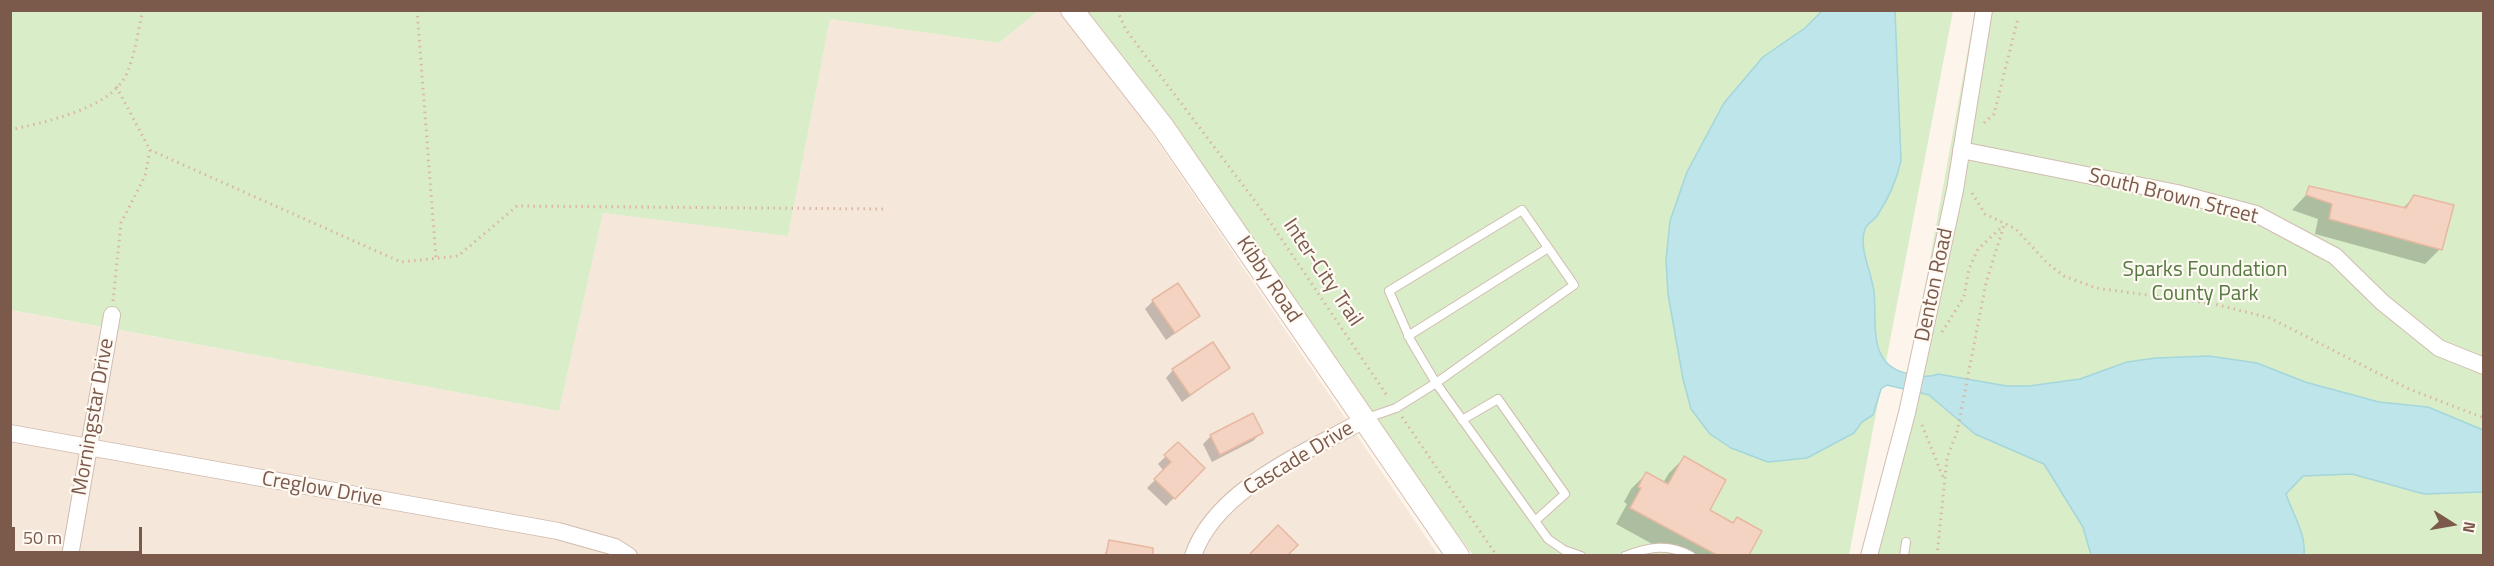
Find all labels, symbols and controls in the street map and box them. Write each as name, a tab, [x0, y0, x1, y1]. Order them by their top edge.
street label: South Brown Street	[2086, 164, 2260, 230]
street label: Inter-City Trail	[1277, 214, 1367, 332]
street label: Denton Road	[1911, 226, 1959, 344]
street label: Kibby Road	[1230, 232, 1306, 328]
park label: Sparks Foundation County Park	[2123, 258, 2287, 308]
street label: Morningstar Drive	[68, 336, 120, 498]
street label: Cascade Drive	[1240, 416, 1358, 502]
street label: Creglow Drive	[260, 467, 384, 513]
north arrow	[2422, 494, 2482, 554]
scale bar	[15, 515, 146, 553]
text: N	[2457, 520, 2483, 535]
text: 50 m	[23, 524, 62, 551]

